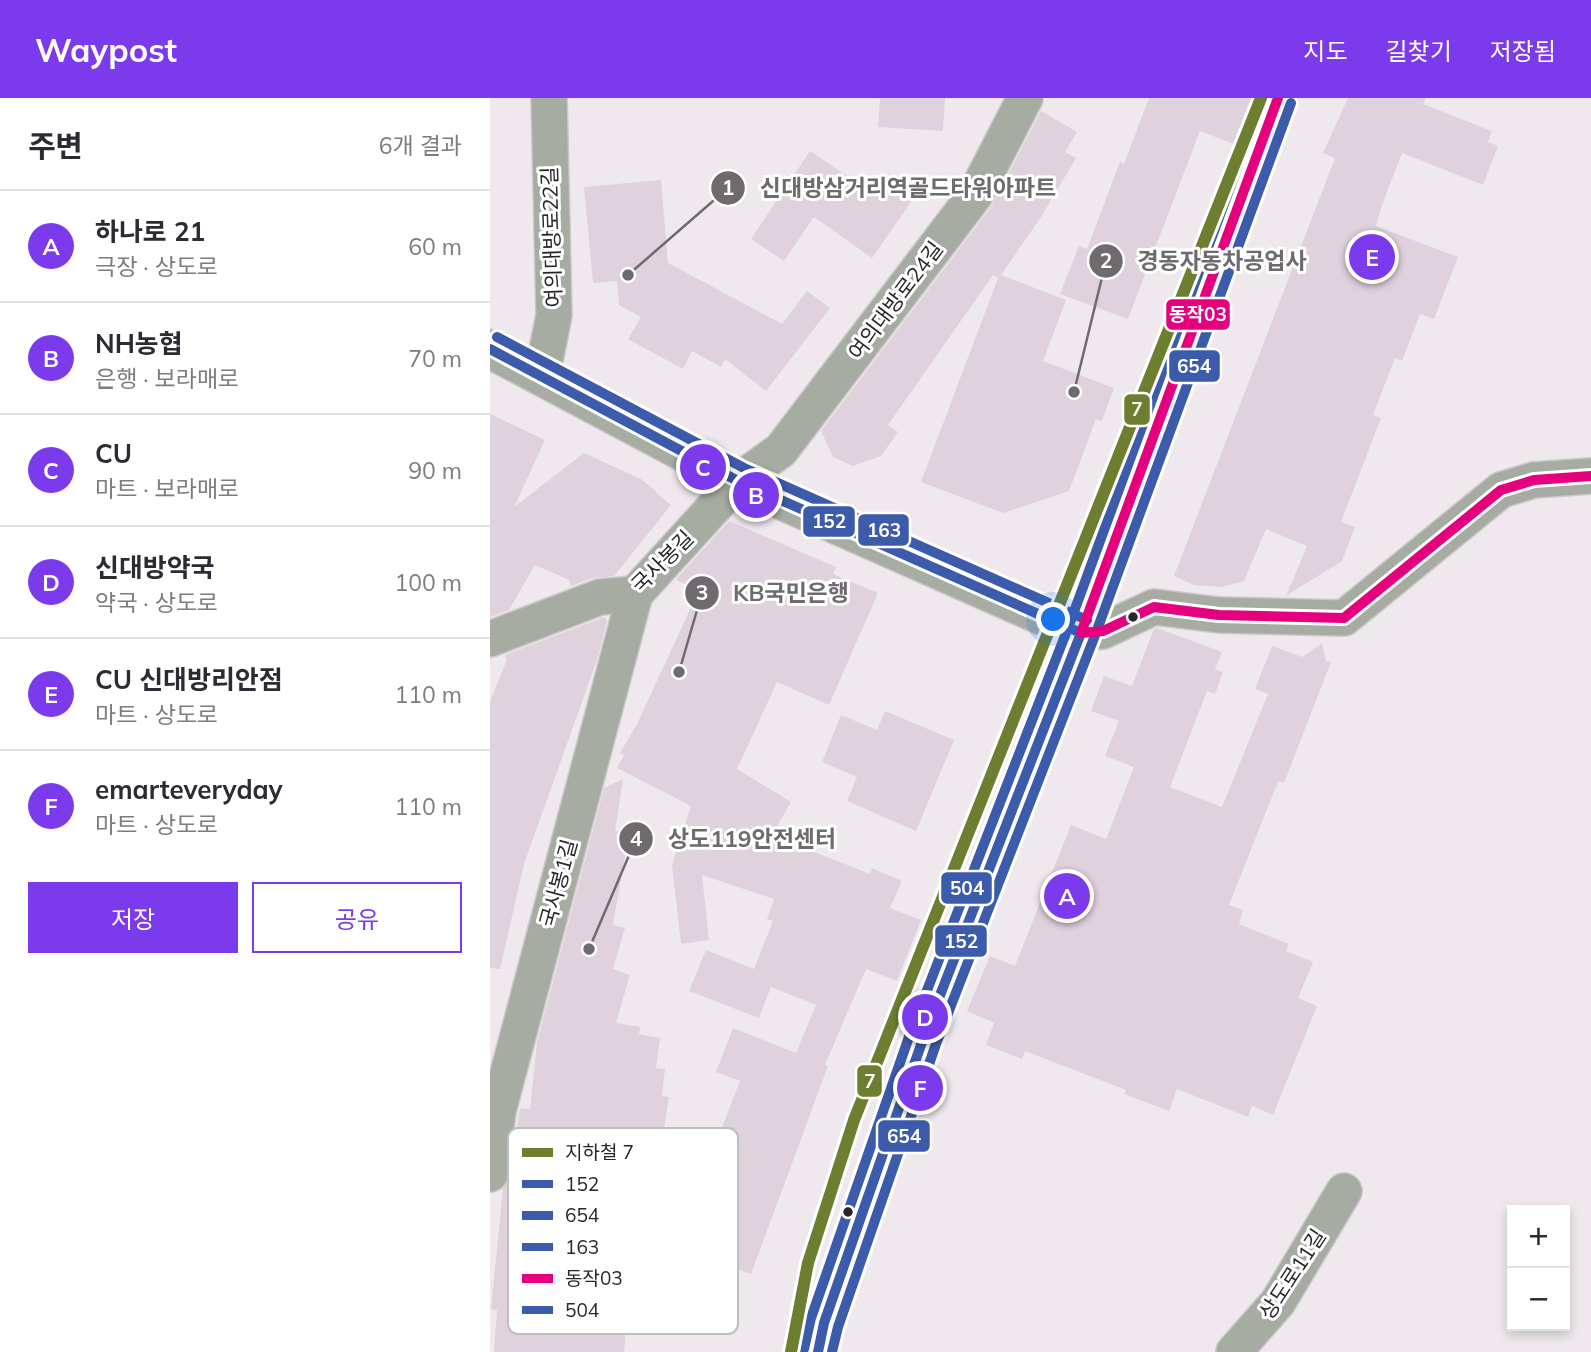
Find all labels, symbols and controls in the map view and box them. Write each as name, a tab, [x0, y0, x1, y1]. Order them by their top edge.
text: Waypost	[35, 29, 177, 70]
text: 지도	[1303, 36, 1348, 66]
text: 길찾기	[1386, 36, 1452, 66]
text: 저장됨	[1490, 36, 1556, 66]
text: 주변	[28, 127, 83, 165]
text: 6개 결과	[379, 131, 462, 160]
street label: 여의대방로22길	[536, 166, 566, 308]
callout: 신대방삼거리역골드타워아파트	[711, 166, 1070, 210]
text: 신대방삼거리역골드타워아파트	[760, 173, 1056, 202]
text: 1	[722, 174, 734, 200]
text: 하나로 21	[95, 215, 205, 248]
pin: E	[1349, 231, 1395, 283]
text: A	[42, 232, 60, 261]
text: 60 m	[408, 232, 462, 261]
street label: 여의대방로24길	[842, 236, 948, 364]
callout: 경동자동차공업사	[1088, 239, 1320, 283]
text: 경동자동차공업사	[1137, 246, 1307, 275]
text: 2	[1100, 247, 1112, 273]
text: 극장 · 상도로	[95, 252, 218, 281]
line badge: 동작03	[1165, 298, 1231, 331]
text: 동작03	[1169, 302, 1227, 326]
text: NH농협	[95, 327, 183, 360]
text: B	[43, 344, 59, 373]
text: 70 m	[408, 344, 462, 373]
line badge: 654	[1168, 349, 1221, 383]
text: 654	[1177, 354, 1212, 378]
text: 은행 · 보라매로	[95, 364, 239, 393]
line badge: 7	[1123, 393, 1151, 426]
text: 7	[1131, 397, 1143, 421]
text: CU	[95, 437, 132, 470]
pin: C	[680, 441, 726, 493]
text: C	[43, 456, 59, 485]
text: 90 m	[408, 456, 462, 485]
pin: B	[733, 469, 779, 521]
text: 마트 · 보라매로	[95, 474, 239, 503]
line badge: 152	[802, 505, 856, 538]
text: 152	[812, 509, 846, 533]
line badge: 163	[857, 513, 910, 547]
text: 163	[867, 518, 901, 542]
street label: 국사봉길	[625, 524, 699, 598]
text: 신대방약국	[95, 551, 215, 584]
text: D	[42, 568, 60, 597]
text: 100 m	[394, 568, 462, 597]
callout: KB국민은행	[684, 571, 863, 615]
text: KB국민은행	[733, 578, 849, 607]
text: 3	[696, 579, 708, 605]
text: 약국 · 상도로	[95, 588, 218, 617]
your location	[1036, 602, 1070, 636]
unlabelled marker	[1126, 610, 1140, 624]
text: CU 신대방리안점	[95, 663, 283, 696]
text: E	[44, 680, 58, 709]
text: 110 m	[394, 680, 462, 709]
text: 마트 · 상도로	[95, 700, 218, 729]
text: emarteveryday	[95, 773, 283, 806]
text: F	[44, 792, 58, 821]
text: 110 m	[394, 792, 462, 821]
text: 마트 · 상도로	[95, 810, 218, 839]
callout: 상도119안전센터	[619, 817, 850, 861]
text: 상도119안전센터	[668, 824, 836, 853]
text: 4	[630, 825, 643, 851]
street label: 국사봉1길	[534, 836, 582, 930]
pin: A	[1044, 870, 1090, 922]
line badge: 504	[940, 871, 993, 905]
text: 504	[950, 876, 985, 900]
button: 저장	[28, 882, 238, 953]
button: 공유	[252, 882, 462, 953]
line badge: 152	[934, 924, 988, 958]
text: 152	[944, 929, 978, 953]
pin: D	[902, 991, 948, 1043]
pin: F	[897, 1062, 943, 1114]
line badge: 7	[856, 1064, 883, 1098]
text: 7	[864, 1069, 876, 1093]
line badge: 654	[877, 1119, 931, 1153]
text: 654	[887, 1124, 922, 1148]
legend	[508, 1128, 738, 1334]
text: 지하철 7	[565, 1140, 634, 1164]
text: 152	[565, 1172, 599, 1196]
text: 654	[565, 1203, 599, 1227]
unlabelled marker	[841, 1205, 855, 1219]
map controls	[1507, 1205, 1570, 1331]
button: +	[1507, 1205, 1570, 1268]
street label: 상도로11길	[1253, 1224, 1331, 1324]
text: 163	[565, 1235, 599, 1259]
text: 동작03	[565, 1266, 623, 1290]
button: −	[1507, 1268, 1570, 1331]
text: 504	[565, 1298, 599, 1322]

